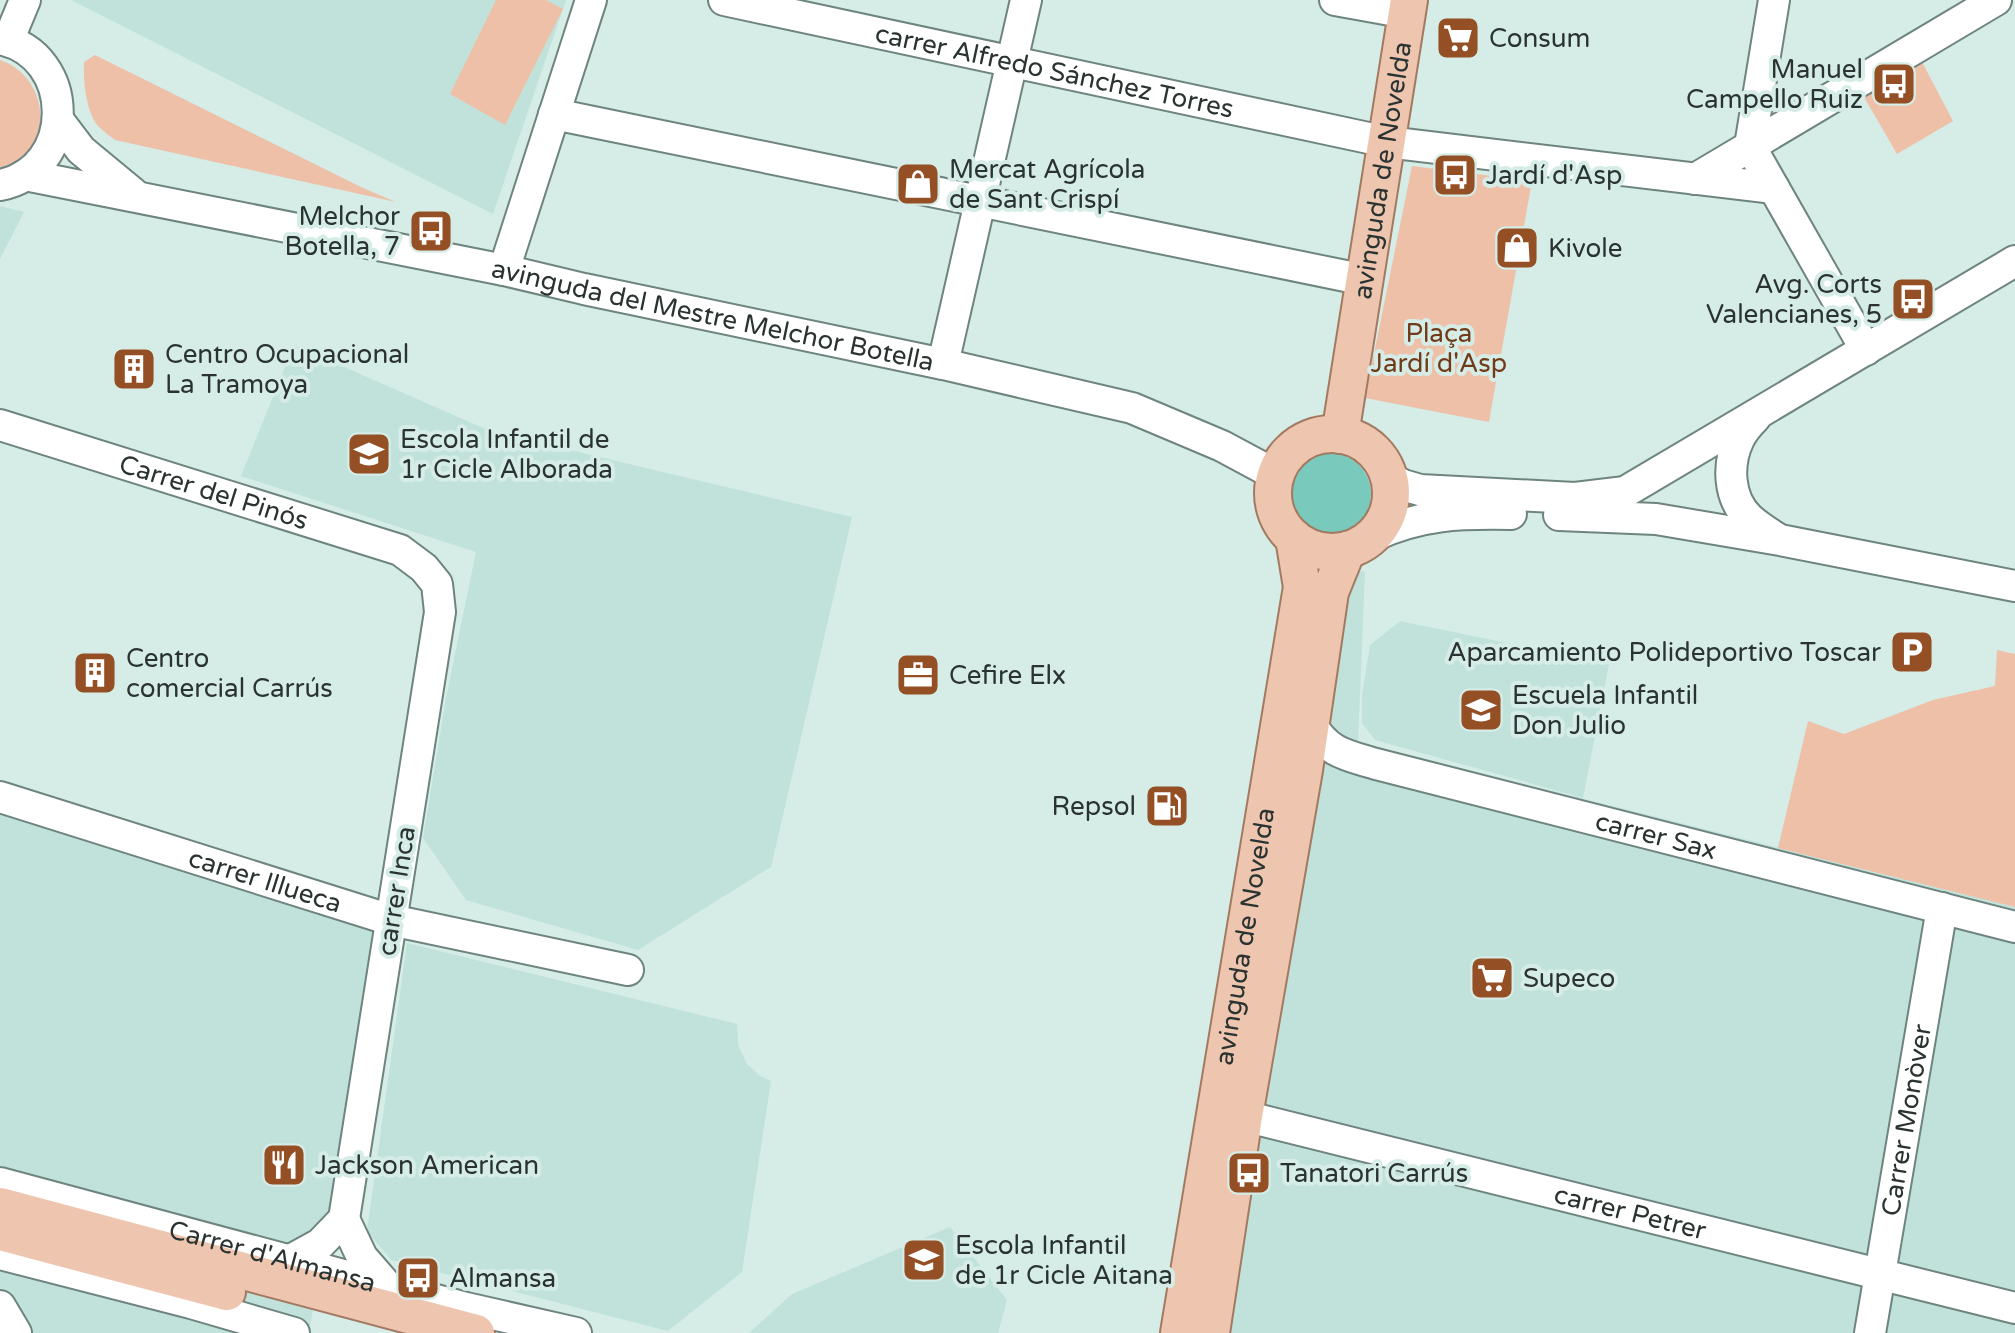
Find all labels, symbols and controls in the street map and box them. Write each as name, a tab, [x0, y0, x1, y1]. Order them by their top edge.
supermarket icon: Consum	[1434, 14, 1482, 62]
street label: carrer Alfredo Sánchez Torres	[872, 18, 1236, 125]
place label: Consum	[1489, 23, 1590, 54]
street label: avinguda de Novelda	[1347, 39, 1418, 301]
place label: Manuel Campello Ruiz	[1686, 54, 1863, 115]
bus stop icon: Manuel Campello Ruiz	[1870, 60, 1918, 108]
bus stop icon: Jardí d'Asp	[1431, 151, 1479, 199]
place label: Mercat Agrícola de Sant Crispí	[949, 154, 1145, 215]
shop icon: Mercat Agrícola de Sant Crispí	[894, 160, 942, 208]
place label: Jardí d'Asp	[1486, 160, 1622, 191]
place label: Melchor Botella, 7	[285, 201, 400, 262]
bus stop icon: Melchor Botella, 7	[407, 207, 455, 255]
shop icon: Kivole	[1493, 224, 1541, 272]
place label: Kivole	[1548, 233, 1623, 264]
street label: avinguda del Mestre Melchor Botella	[489, 253, 937, 378]
place label: Avg. Corts Valencianes, 5	[1706, 269, 1882, 330]
bus stop icon: Avg. Corts Valencianes, 5	[1889, 275, 1937, 323]
park label: Plaça Jardí d'Asp	[1371, 318, 1507, 379]
place label: Centro Ocupacional La Tramoya	[165, 339, 409, 400]
building icon: Centro Ocupacional La Tramoya	[110, 345, 158, 393]
place label: Escola Infantil de 1r Cicle Alborada	[400, 424, 613, 485]
school or university icon: Escola Infantil de 1r Cicle Alborada	[345, 430, 393, 478]
street label: Carrer del Pinós	[116, 448, 312, 536]
parking icon: Aparcamiento Polideportivo Toscar	[1888, 628, 1936, 676]
place label: Aparcamiento Polideportivo Toscar	[1447, 637, 1881, 668]
place label: Centro comercial Carrús	[126, 643, 333, 704]
building icon: Centro comercial Carrús	[71, 649, 119, 697]
office icon: Cefire Elx	[894, 651, 942, 699]
place label: Cefire Elx	[949, 660, 1066, 691]
place label: Escuela Infantil Don Julio	[1512, 680, 1698, 741]
school or university icon: Escuela Infantil Don Julio	[1457, 686, 1505, 734]
fuel station icon: Repsol	[1143, 782, 1191, 830]
place label: Repsol	[1052, 791, 1136, 822]
street label: avinguda de Novelda	[1208, 805, 1281, 1067]
street label: carrer Sax	[1592, 806, 1720, 866]
street label: carrer Inca	[371, 824, 422, 958]
street label: carrer Illueca	[185, 842, 345, 919]
supermarket icon: Supeco	[1468, 954, 1516, 1002]
place label: Supeco	[1523, 963, 1615, 994]
street label: Carrer Monòver	[1875, 1022, 1938, 1218]
restaurant icon: Jackson American	[260, 1141, 308, 1189]
bus stop icon: Tanatori Carrús	[1225, 1149, 1273, 1197]
place label: Jackson American	[315, 1150, 539, 1181]
place label: Tanatori Carrús	[1280, 1158, 1468, 1189]
street label: carrer Petrer	[1551, 1179, 1709, 1246]
street label: Carrer d'Almansa	[165, 1214, 379, 1299]
place label: Escola Infantil de 1r Cicle Aitana	[955, 1230, 1173, 1291]
school or university icon: Escola Infantil de 1r Cicle Aitana	[900, 1236, 948, 1284]
bus stop icon: Almansa	[394, 1254, 442, 1302]
place label: Almansa	[449, 1263, 556, 1294]

